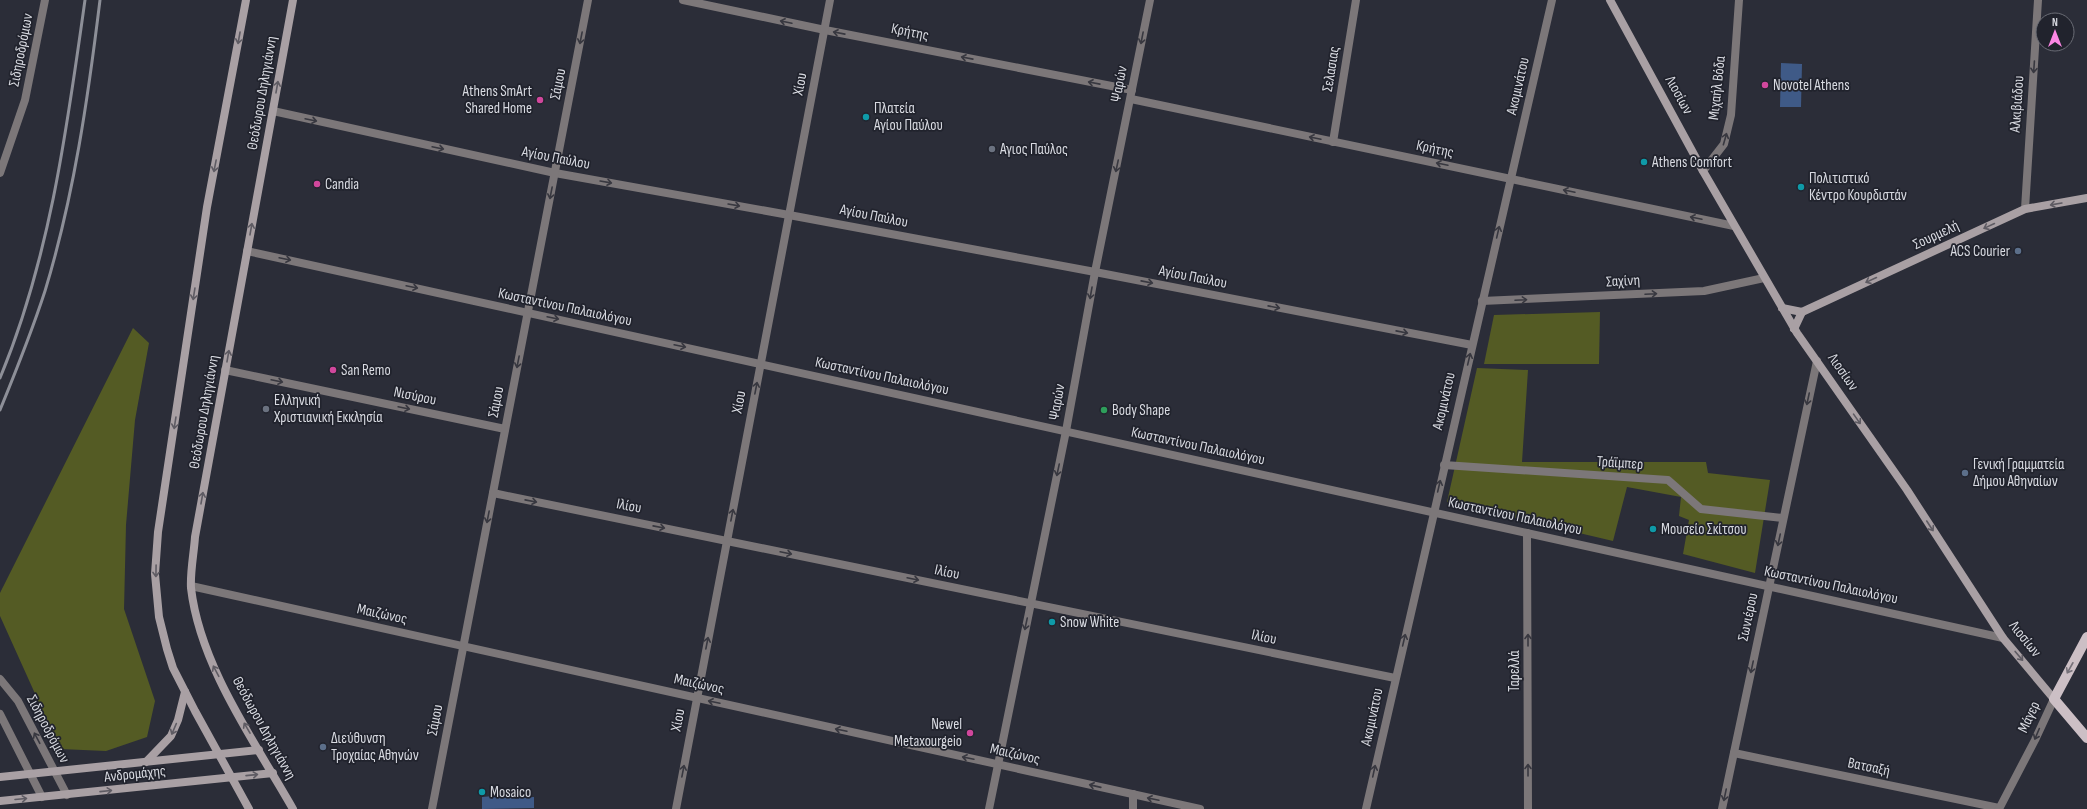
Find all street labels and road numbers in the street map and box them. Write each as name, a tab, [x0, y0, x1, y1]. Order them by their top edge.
street label: Σιδηροδρόμων	[5, 12, 37, 88]
street label: Κρήτης	[890, 19, 930, 45]
street label: Θεόδωρου Δηληγιάννη	[243, 35, 281, 151]
street label: Σελασιας	[1318, 45, 1344, 93]
street label: Μιχαήλ Βόδα	[1704, 54, 1730, 121]
street label: Ακομινάτου	[1502, 55, 1534, 118]
street label: Ψαρών	[1106, 64, 1132, 104]
street label: Σάμου	[546, 67, 570, 101]
street label: Χίου	[788, 71, 811, 98]
street label: Λιοσίων	[1660, 71, 1697, 118]
street label: Αλκιβιάδου	[2005, 75, 2028, 134]
street label: Κρήτης	[1414, 136, 1456, 162]
street label: Αγίου Παύλου	[519, 142, 592, 174]
street label: Αγίου Παύλου	[837, 200, 910, 232]
street label: Σουρμελή	[1910, 216, 1962, 254]
street label: Αγίου Παύλου	[1156, 261, 1229, 293]
street label: Σαχίνη	[1605, 271, 1641, 291]
street label: Κωσταντίνου Παλαιολόγου	[496, 284, 634, 330]
street label: Λιοσίων	[1823, 349, 1863, 394]
street label: Κωσταντίνου Παλαιολόγου	[813, 353, 951, 399]
street label: Θεόδωρου Δηληγιάννη	[185, 354, 223, 470]
street label: Ακομινάτου	[1428, 370, 1460, 433]
street label: Νισύρου	[392, 382, 438, 410]
street label: Ψαρών	[1044, 382, 1070, 422]
street label: Σάμου	[484, 385, 508, 419]
street label: Χίου	[727, 389, 750, 416]
street label: Κωσταντίνου Παλαιολόγου	[1129, 423, 1267, 469]
street label: Τράϊμπερ	[1596, 452, 1644, 474]
street label: Κωσταντίνου Παλαιολόγου	[1446, 493, 1584, 539]
street label: Ιλίου	[615, 494, 643, 518]
street label: Ιλίου	[933, 560, 961, 584]
street label: Κωσταντίνου Παλαιολόγου	[1762, 562, 1900, 608]
street label: Σωνιέρου	[1734, 591, 1762, 643]
street label: Μαιζώνος	[355, 599, 409, 629]
street label: Λιοσίων	[2004, 616, 2045, 661]
street label: Ιλίου	[1250, 625, 1278, 649]
street label: Ταρελλά	[1505, 650, 1524, 692]
street label: Μαιζώνος	[672, 669, 726, 699]
street label: Θεόδωρου Δηληγιάννη	[228, 673, 300, 783]
street label: Ακομινάτου	[1356, 686, 1387, 749]
street label: Σιδηροδρόμων	[22, 692, 74, 766]
street label: Μάγερ	[2013, 698, 2045, 736]
street label: Σάμου	[423, 703, 447, 737]
street label: Χίου	[666, 707, 689, 734]
street label: Μαιζώνος	[988, 739, 1042, 769]
street label: Βατσαξή	[1846, 753, 1892, 781]
street label: Ανδρομάχης	[102, 761, 167, 787]

